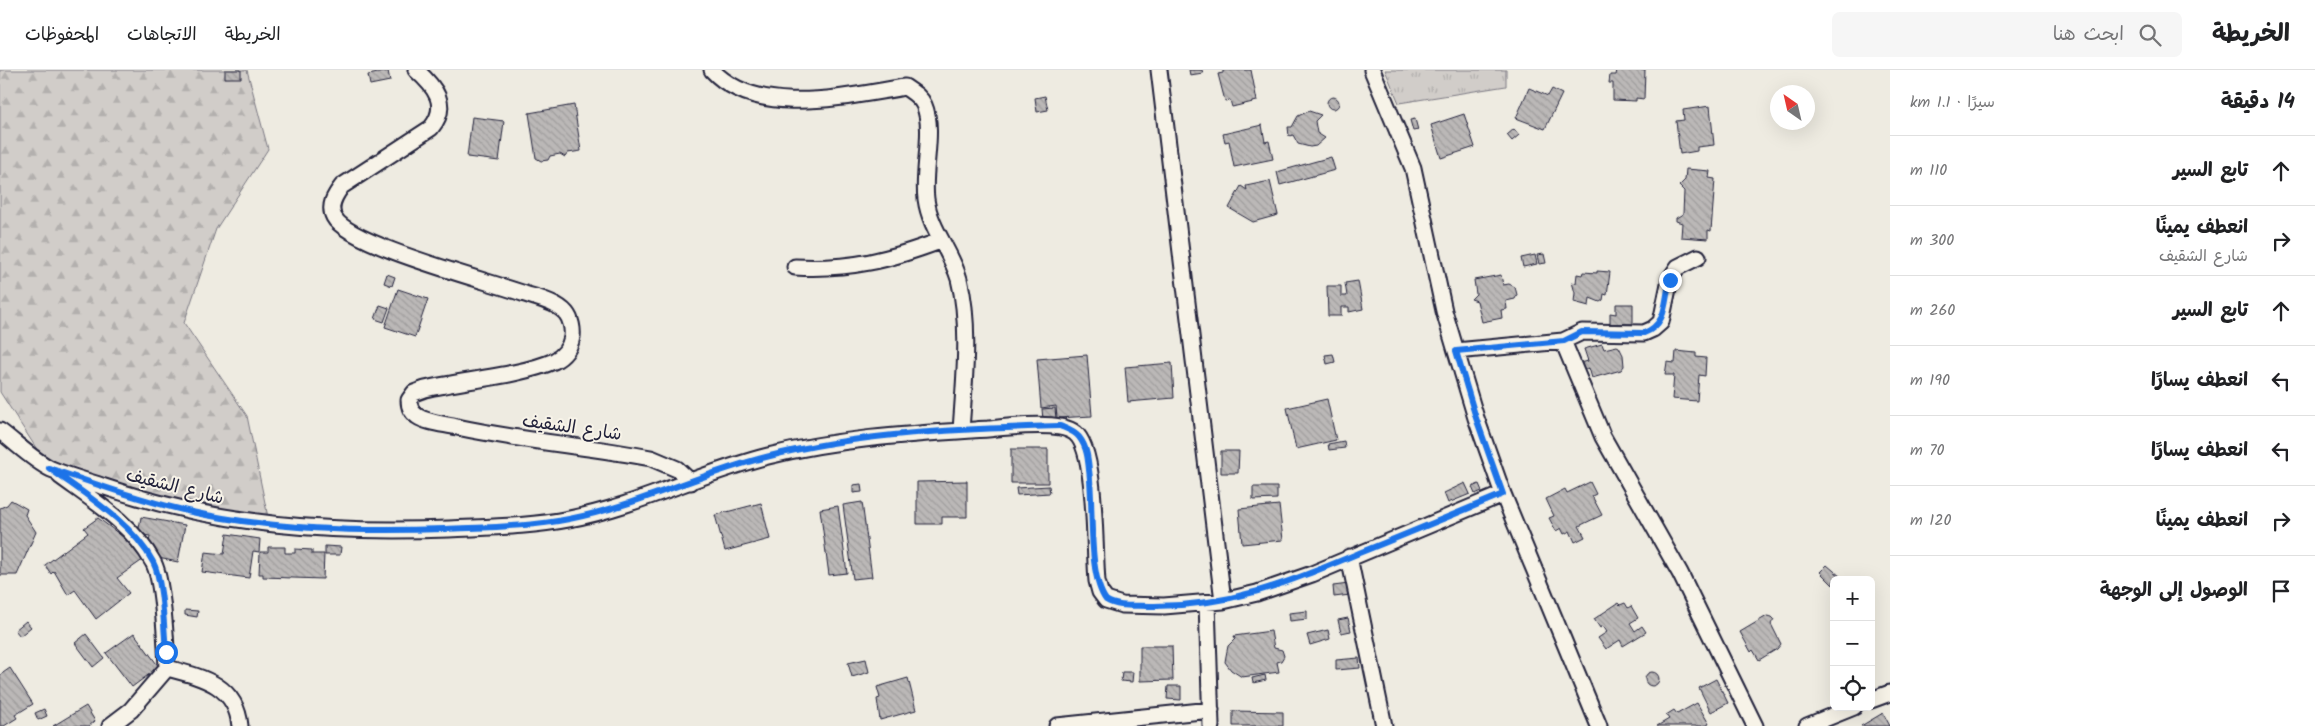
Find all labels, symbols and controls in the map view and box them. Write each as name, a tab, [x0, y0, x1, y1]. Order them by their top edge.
search box	[1832, 12, 2182, 57]
text: الخريطة	[2212, 15, 2290, 54]
text: ابحث هنا	[2053, 20, 2124, 50]
text: المحفوظات	[25, 21, 99, 50]
text: الاتجاهات	[127, 21, 197, 50]
text: الخريطة	[225, 21, 281, 50]
icon: search	[2136, 21, 2164, 49]
north arrow	[1770, 85, 1815, 130]
text: 14 دقيقة	[2221, 86, 2295, 119]
text: سيرًا · 1.1 km	[1910, 90, 1995, 115]
text: تابع السير	[2173, 156, 2248, 186]
icon: ahead	[2267, 157, 2295, 185]
text: 110 m	[1910, 158, 1947, 183]
text: انعطف يمينًا	[2156, 213, 2248, 243]
icon: right	[2267, 227, 2295, 255]
text: 300 m	[1910, 228, 1954, 253]
text: شارع الشقيف	[2159, 244, 2248, 269]
route end	[1659, 269, 1682, 292]
text: تابع السير	[2173, 296, 2248, 326]
icon: ahead	[2267, 297, 2295, 325]
text: 260 m	[1910, 298, 1955, 323]
text: انعطف يسارًا	[2151, 366, 2248, 396]
icon: left	[2267, 367, 2295, 395]
text: 190 m	[1910, 368, 1950, 393]
street label: شارع الشقيف	[520, 407, 623, 450]
text: انعطف يسارًا	[2151, 436, 2248, 466]
icon: left	[2267, 437, 2295, 465]
text: 70 m	[1910, 438, 1945, 463]
street label: شارع الشقيف	[123, 461, 227, 514]
text: انعطف يمينًا	[2156, 506, 2248, 536]
icon: right	[2267, 507, 2295, 535]
text: 120 m	[1910, 508, 1952, 533]
map controls	[1830, 576, 1875, 711]
button: +	[1830, 576, 1875, 621]
text: الوصول إلى الوجهة	[2100, 576, 2248, 606]
icon: arrive	[2267, 577, 2295, 605]
button: −	[1830, 621, 1875, 666]
route start	[155, 641, 178, 664]
button: locate	[1830, 666, 1875, 711]

